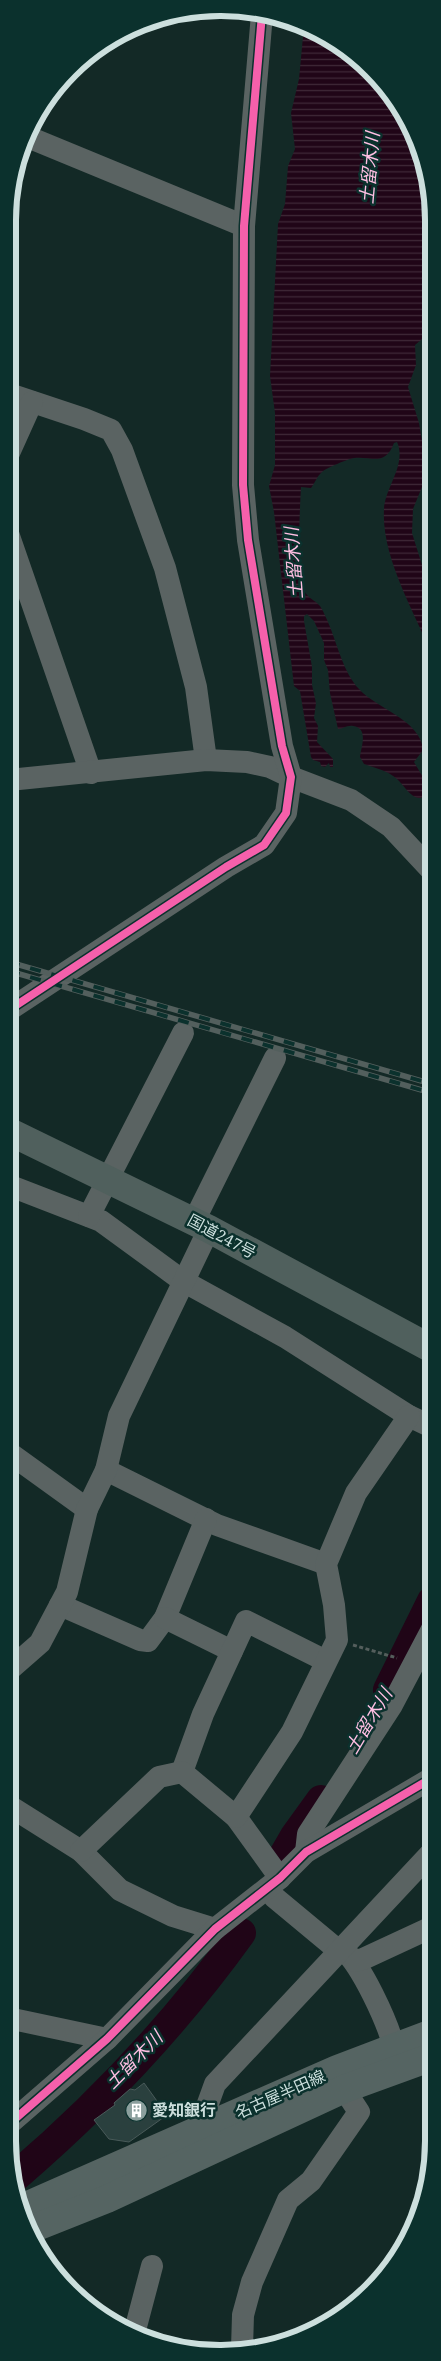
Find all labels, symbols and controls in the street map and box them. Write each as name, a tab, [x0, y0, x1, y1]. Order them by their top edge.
water label: 土留木川	[354, 129, 384, 205]
water label: 土留木川	[278, 524, 307, 600]
street label: 国道247号	[184, 1209, 260, 1263]
water label: 土留木川	[339, 1682, 398, 1758]
water label: 土留木川	[99, 2024, 169, 2093]
street label: 名古屋半田線	[232, 2064, 328, 2124]
building icon: 愛知銀行	[124, 2098, 148, 2122]
place label: 愛知銀行	[152, 2099, 216, 2121]

